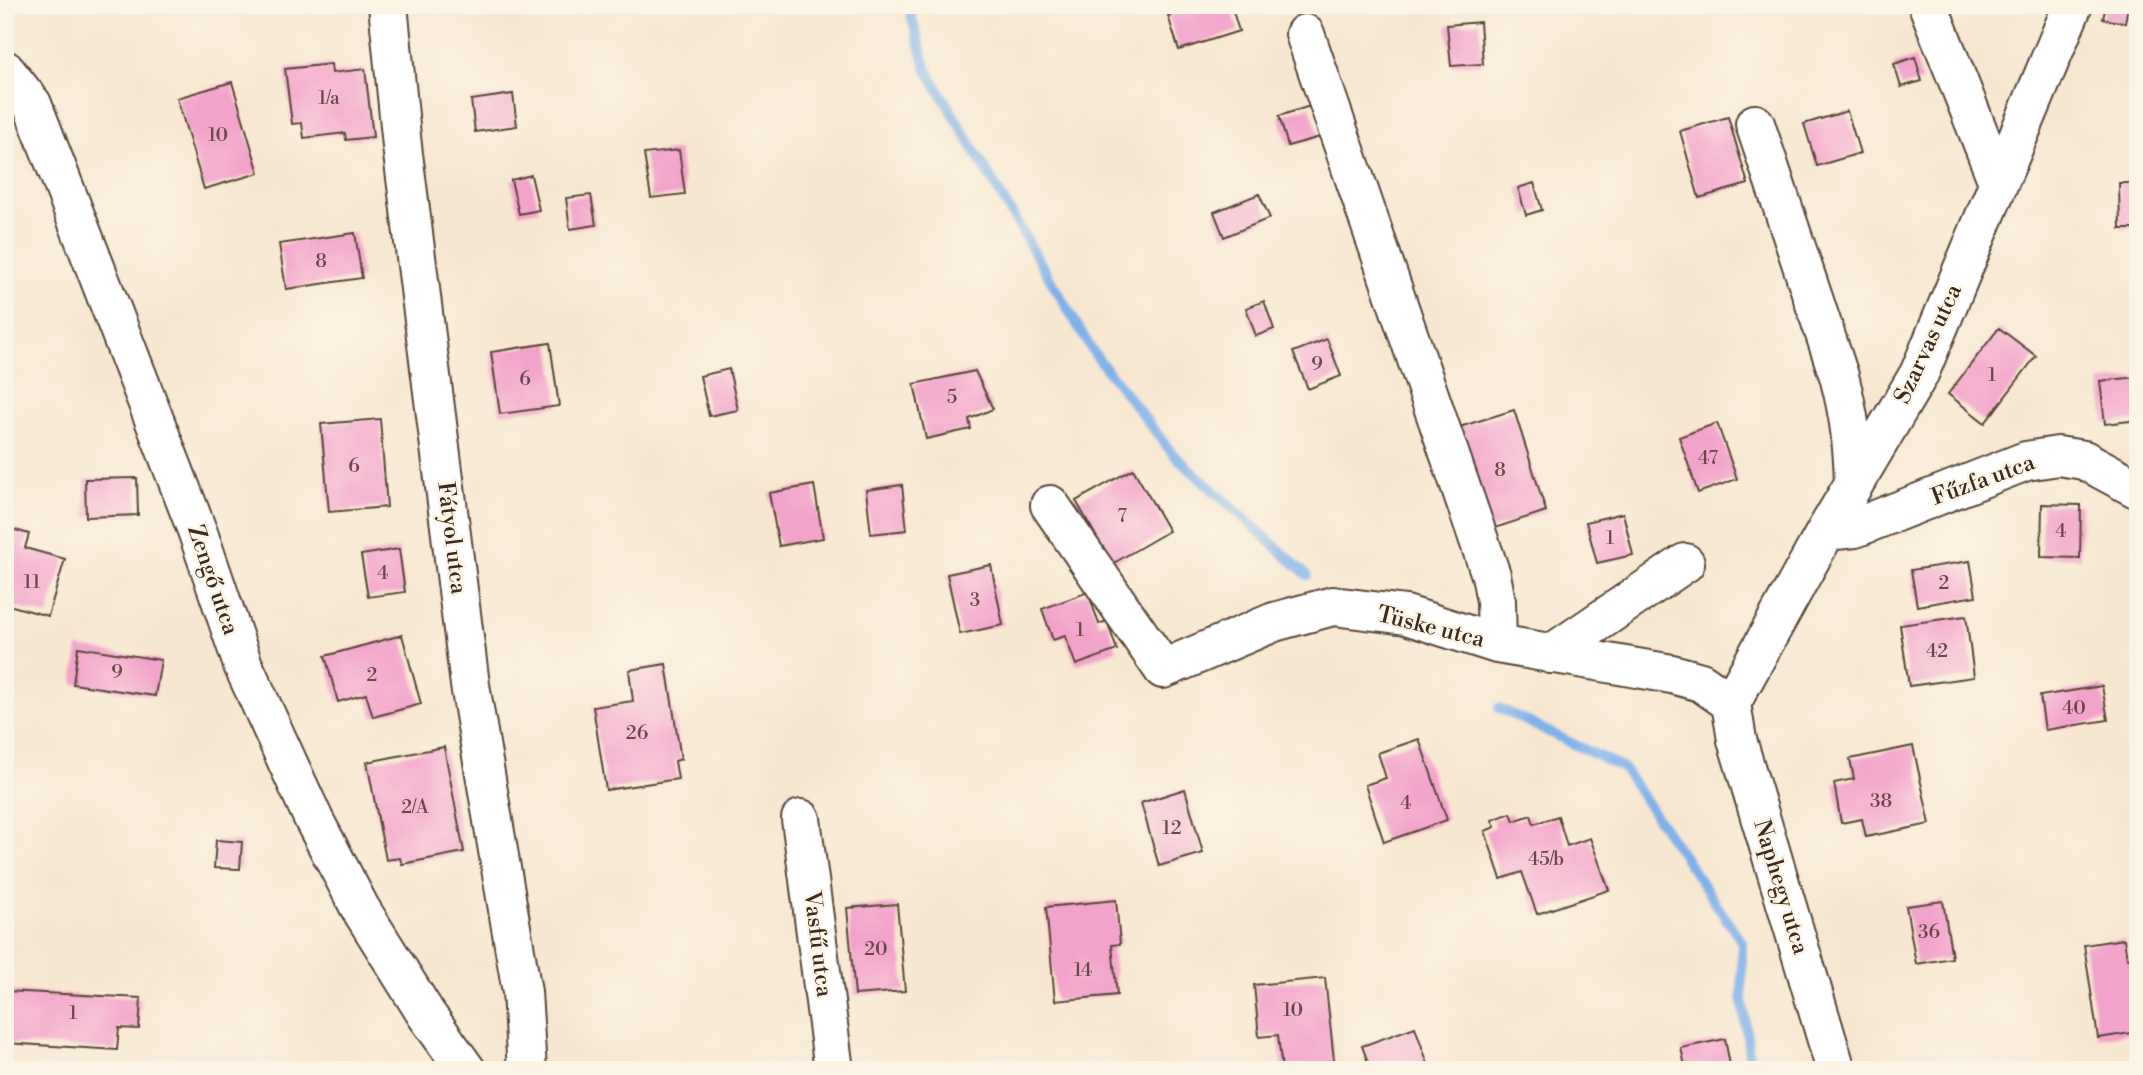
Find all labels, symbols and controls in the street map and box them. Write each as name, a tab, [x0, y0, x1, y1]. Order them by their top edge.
house number: 1/a	[318, 86, 340, 110]
house number: 10	[208, 123, 228, 147]
house number: 8	[315, 249, 327, 273]
street label: Szarvas utca	[1888, 279, 1968, 408]
house number: 9	[1311, 352, 1323, 376]
house number: 1	[1988, 363, 1996, 387]
house number: 6	[519, 367, 531, 391]
house number: 5	[947, 385, 957, 409]
house number: 47	[1698, 446, 1718, 470]
street label: Fűzfa utca	[1927, 448, 2039, 512]
house number: 6	[348, 454, 360, 478]
house number: 8	[1494, 458, 1506, 482]
street label: Fátyol utca	[431, 480, 473, 596]
house number: 7	[1117, 504, 1127, 528]
house number: 4	[2055, 519, 2067, 543]
street label: Zengő utca	[181, 521, 245, 639]
house number: 1	[1606, 526, 1614, 550]
house number: 4	[377, 561, 389, 585]
house number: 11	[24, 570, 41, 594]
house number: 2	[1939, 571, 1949, 595]
house number: 3	[970, 588, 980, 612]
street label: Tüske utca	[1374, 600, 1488, 654]
house number: 1	[1076, 618, 1084, 642]
house number: 42	[1926, 639, 1948, 663]
house number: 9	[111, 660, 123, 684]
house number: 2	[367, 663, 377, 687]
house number: 40	[2062, 696, 2086, 720]
house number: 26	[626, 721, 648, 745]
house number: 38	[1870, 789, 1892, 813]
house number: 4	[1400, 791, 1412, 815]
house number: 2/A	[401, 795, 430, 819]
house number: 12	[1162, 816, 1182, 840]
street label: Naphegy utca	[1747, 816, 1815, 958]
house number: 45/b	[1528, 847, 1564, 871]
street label: Vasfű utca	[797, 888, 838, 999]
house number: 36	[1918, 920, 1940, 944]
house number: 20	[864, 937, 888, 961]
house number: 14	[1074, 958, 1092, 982]
house number: 10	[1283, 998, 1303, 1022]
house number: 1	[69, 1001, 77, 1025]

